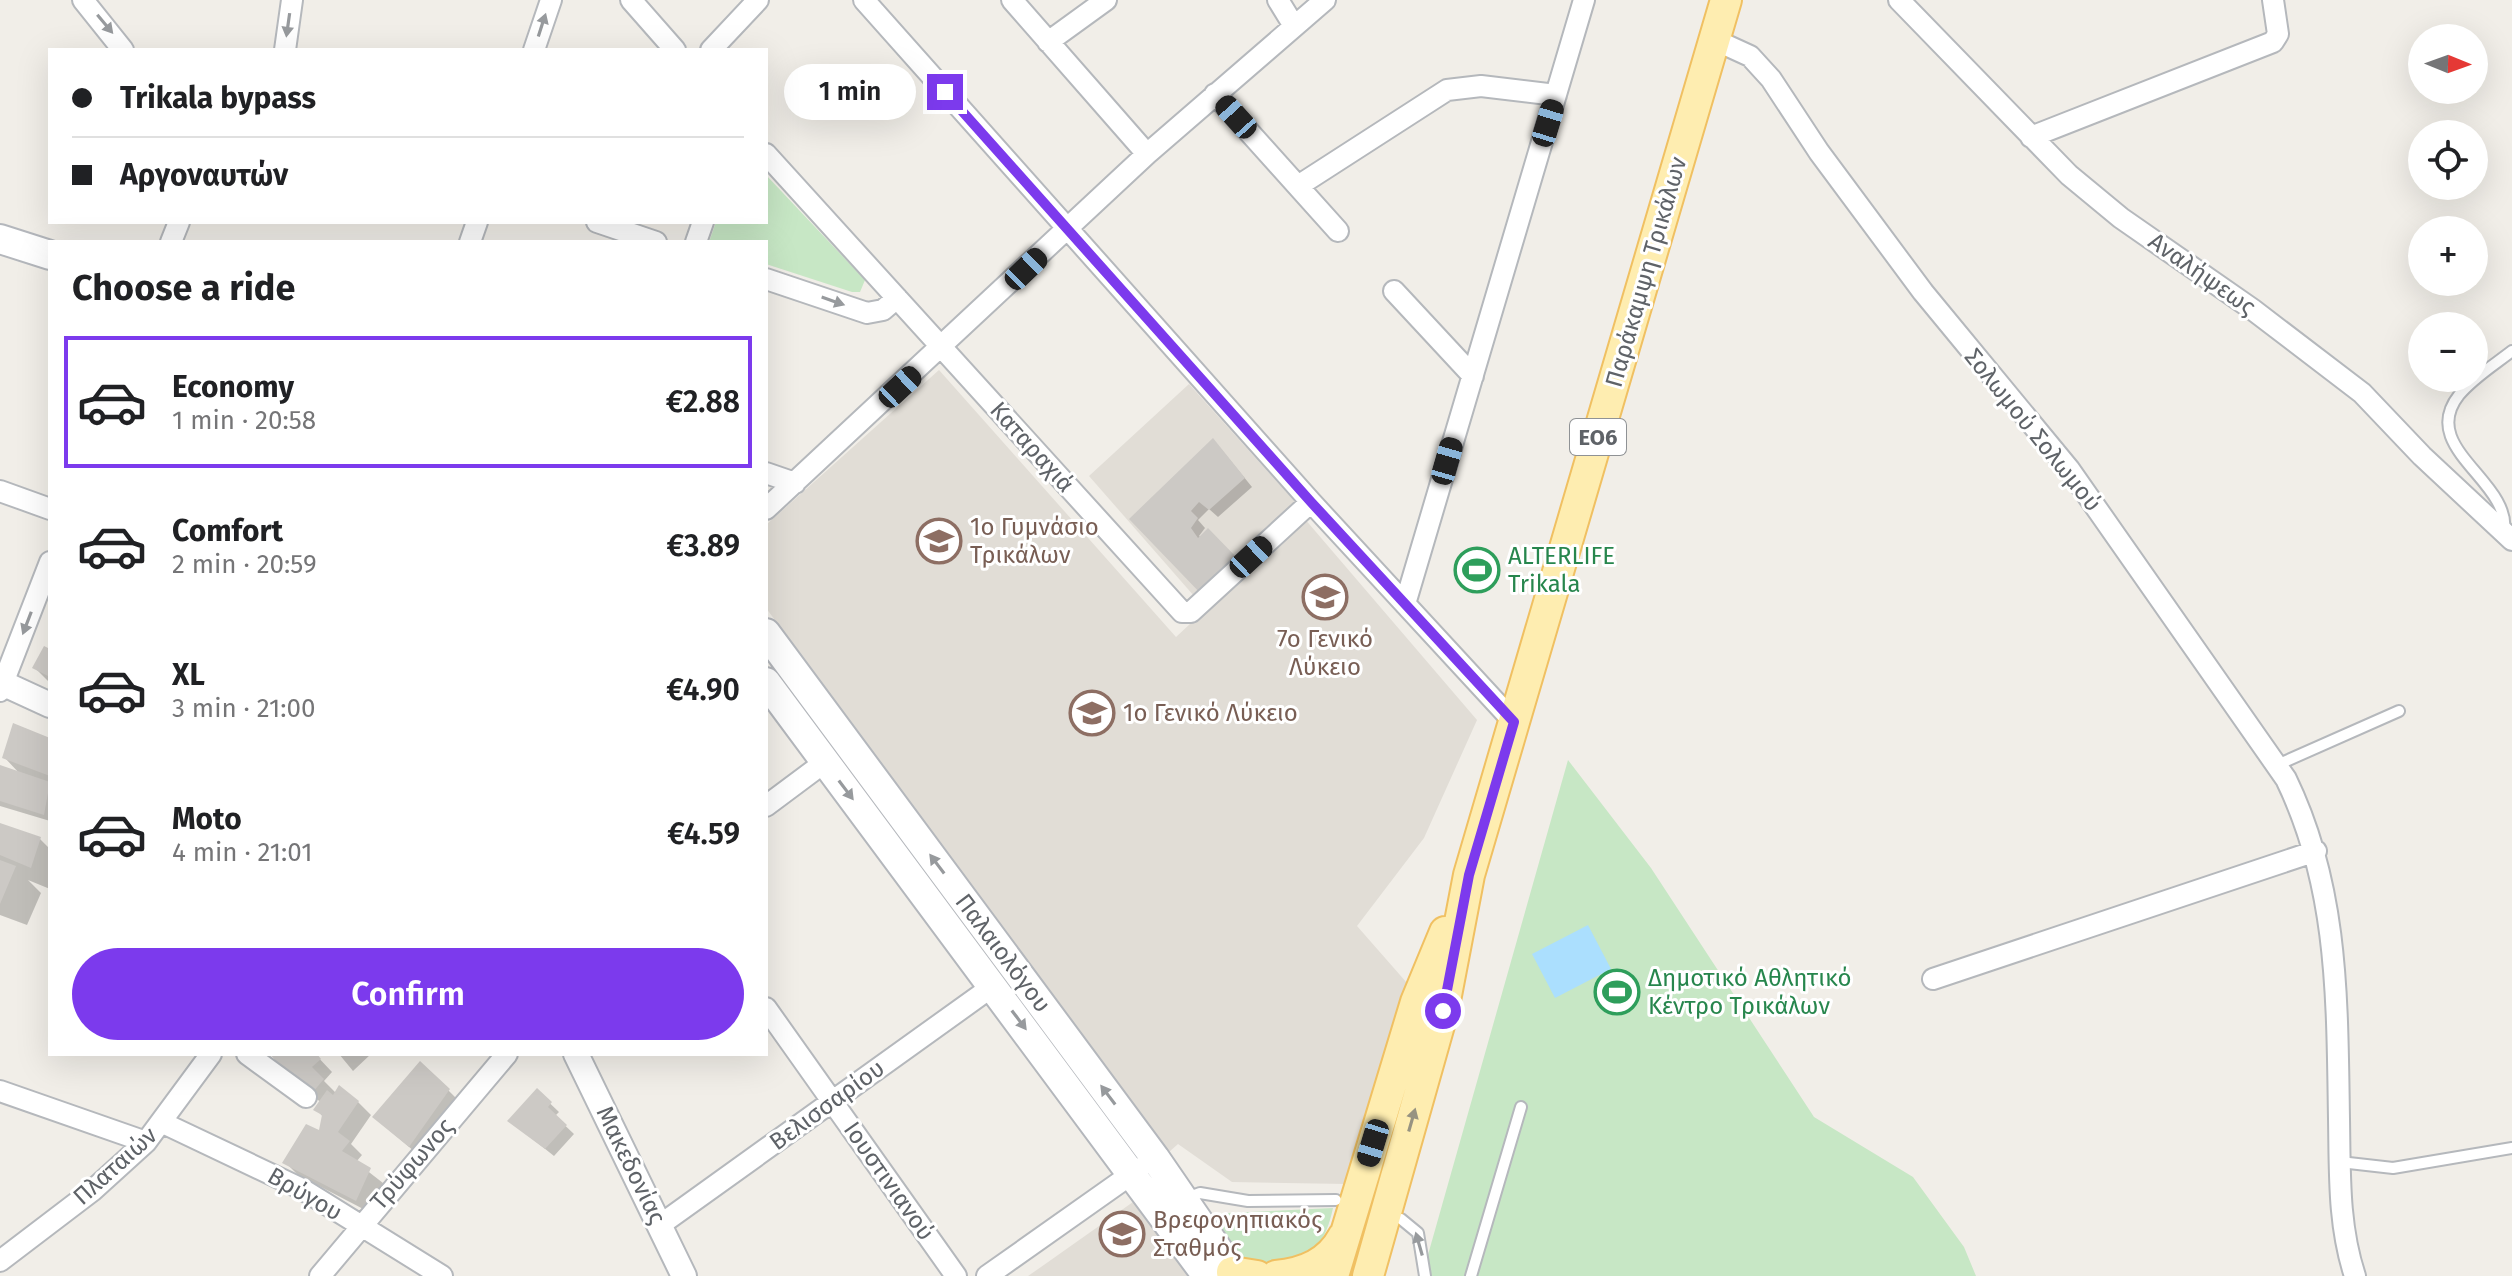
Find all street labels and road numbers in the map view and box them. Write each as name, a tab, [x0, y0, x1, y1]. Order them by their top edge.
street label: Παράκαμψη Τρικάλων	[1600, 153, 1692, 391]
street label: Αναλήψεως	[2143, 227, 2261, 321]
street label: Σολωμού Σολωμού	[1959, 343, 2107, 517]
street label: Καταραχιά	[984, 396, 1080, 498]
road number: ΕΟ6	[1570, 419, 1626, 455]
street label: Παλαιολόγου	[949, 888, 1057, 1018]
street label: Βελισσαρίου	[764, 1054, 890, 1156]
street label: Μακεδονίας	[590, 1102, 672, 1228]
street label: Τρύφωνος	[365, 1113, 459, 1215]
street label: Ιουστινιανού	[838, 1116, 940, 1246]
street label: Πλαταιών	[67, 1121, 163, 1211]
street label: Βρύγου	[263, 1162, 347, 1226]

